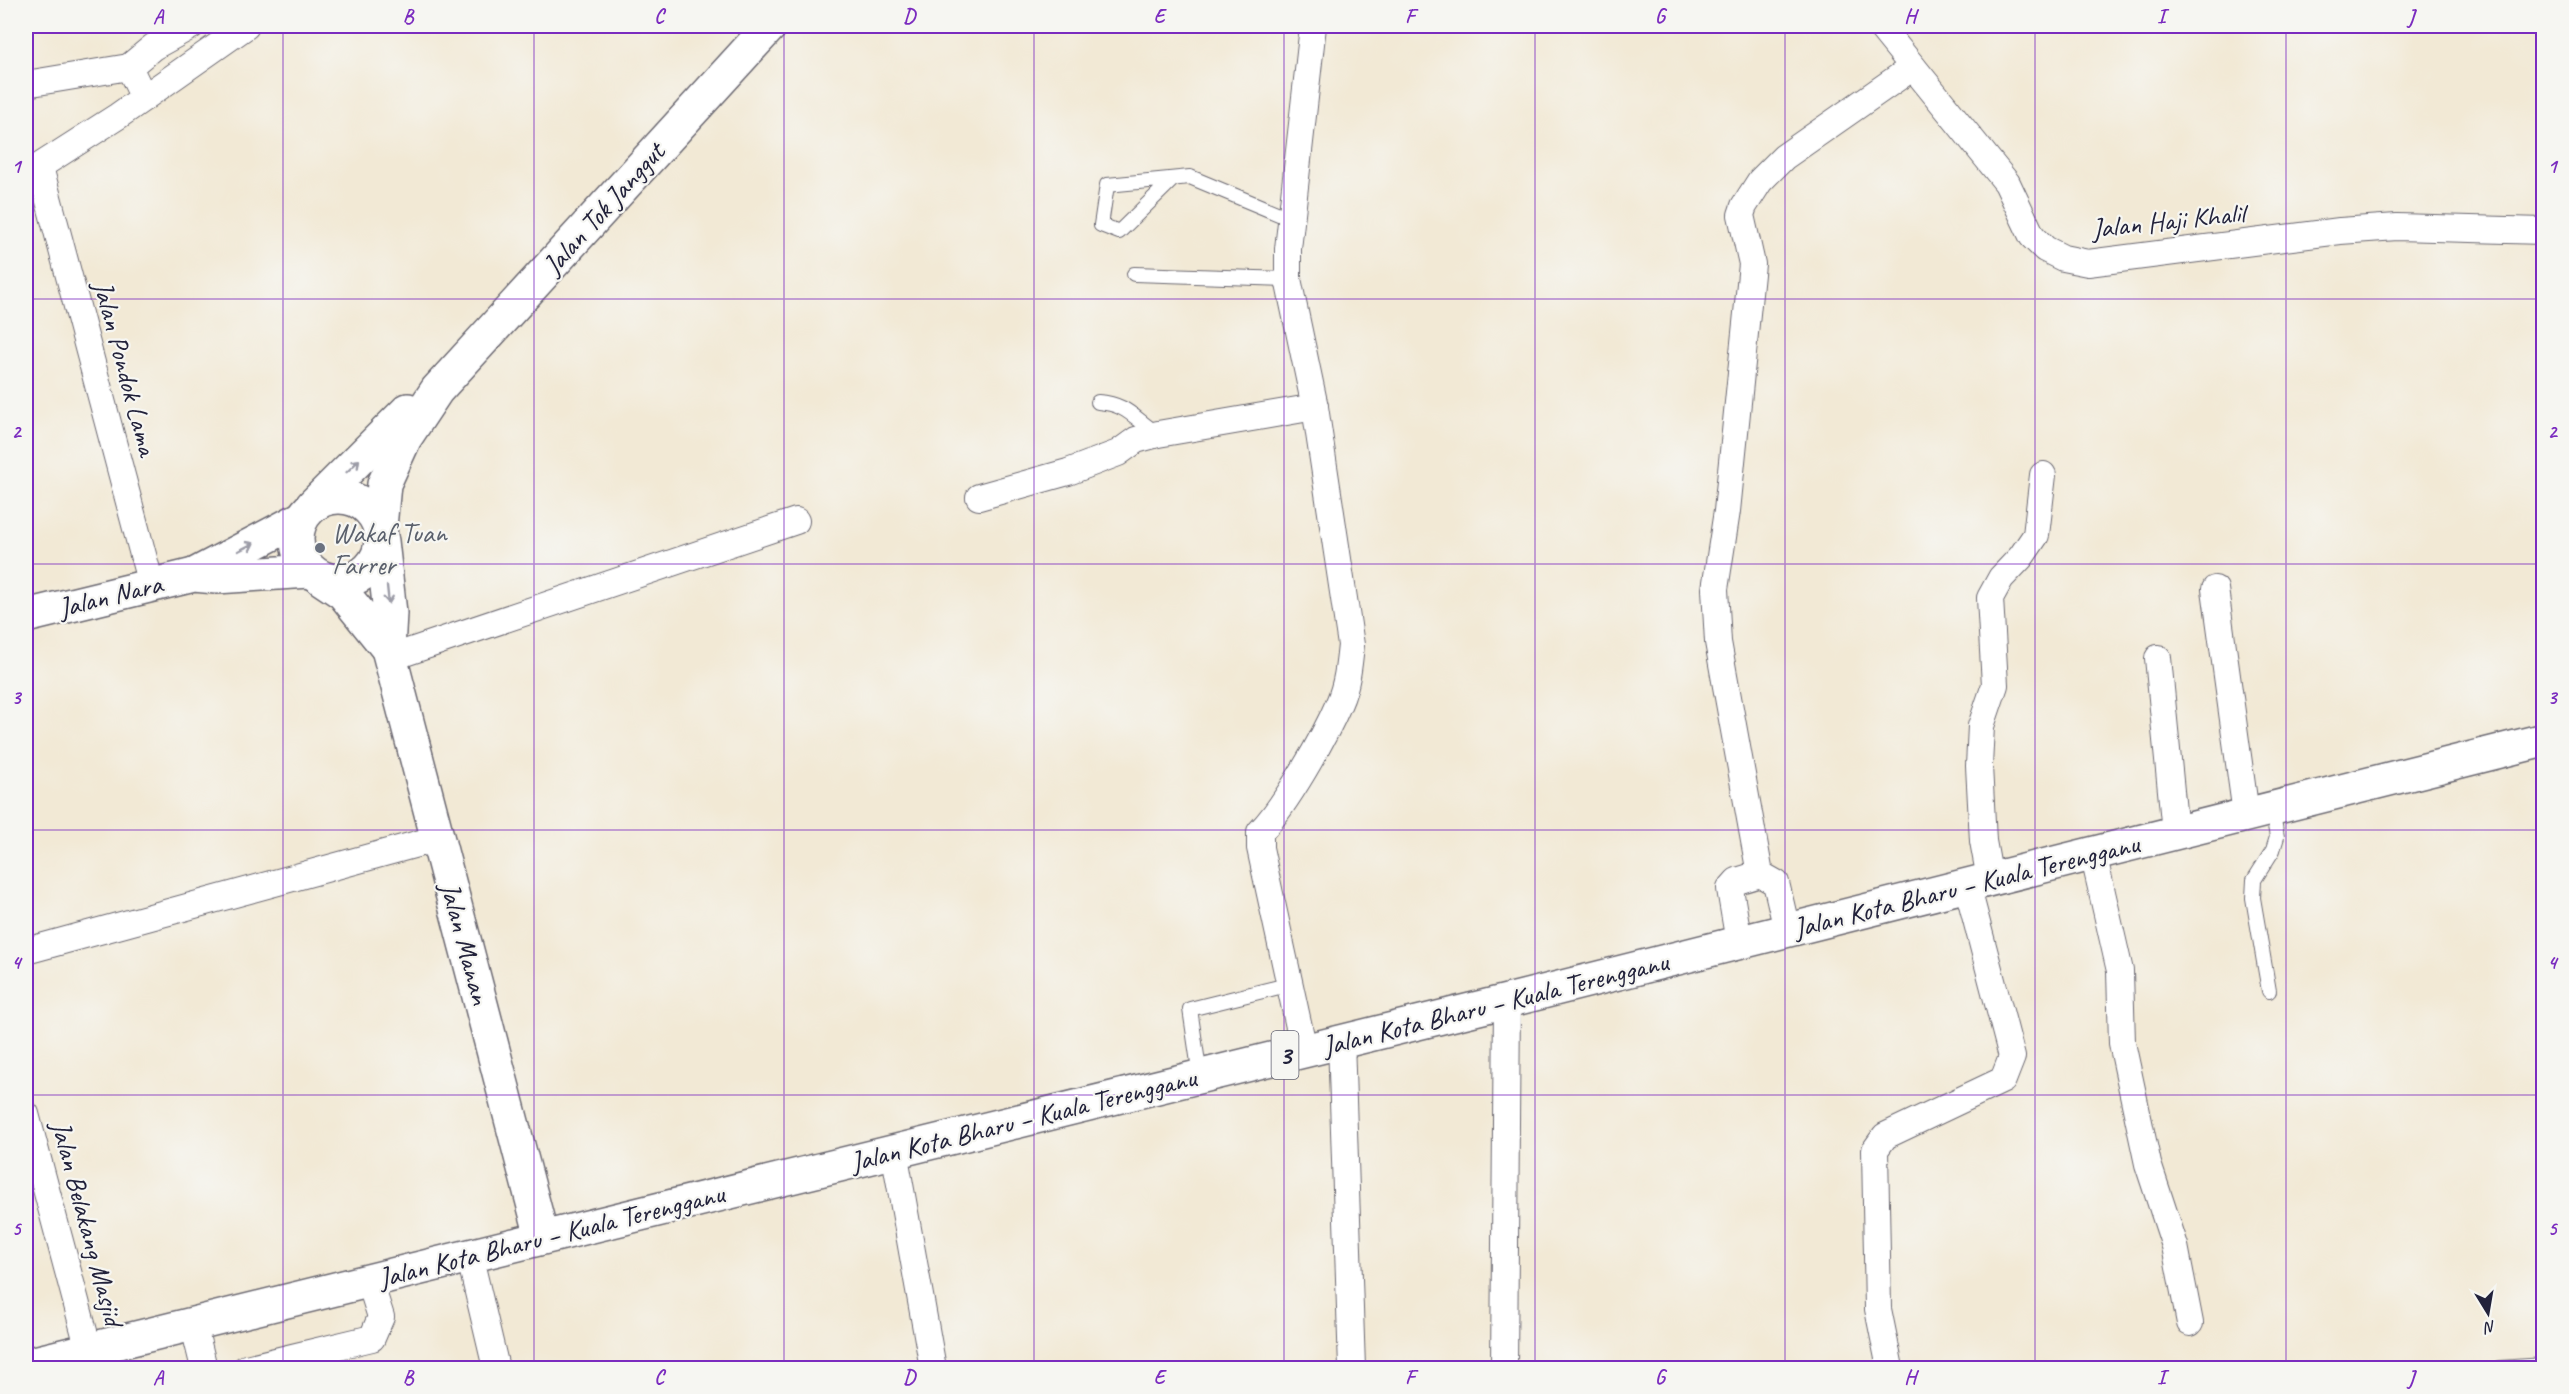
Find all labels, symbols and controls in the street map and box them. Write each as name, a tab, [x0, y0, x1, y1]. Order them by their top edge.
text: A	[153, 4, 165, 29]
text: B	[403, 4, 415, 29]
text: C	[654, 4, 666, 29]
text: D	[903, 4, 917, 29]
text: E	[1154, 4, 1168, 29]
text: F	[1405, 4, 1419, 29]
text: G	[1655, 4, 1668, 29]
text: H	[1904, 4, 1919, 29]
text: I	[2157, 4, 2170, 29]
text: J	[2406, 4, 2418, 29]
street label: Jalan Tok Janggut	[534, 133, 674, 283]
text: 1	[12, 154, 23, 179]
text: 1	[2548, 154, 2559, 179]
street label: Jalan Haji Khalil	[2088, 195, 2252, 246]
street label: Jalan Pondok Lama	[85, 275, 166, 462]
text: 2	[12, 419, 23, 444]
text: 2	[2548, 419, 2559, 444]
one-way arrow	[346, 459, 361, 474]
place label: Wakaf Tuan Farrer	[332, 515, 448, 582]
one-way arrow	[236, 541, 254, 552]
marker: Wakaf Tuan Farrer	[313, 541, 327, 555]
street label: Jalan Nara	[53, 565, 167, 626]
one-way arrow	[383, 584, 394, 604]
text: 3	[12, 685, 23, 710]
text: 3	[2548, 685, 2559, 710]
street label: Jalan Kota Bharu – Kuala Terengganu	[1788, 825, 2144, 946]
street label: Jalan Manan	[432, 876, 499, 1009]
street label: Jalan Kota Bharu – Kuala Terengganu	[1317, 943, 1673, 1064]
text: 4	[12, 950, 24, 975]
text: 4	[2548, 950, 2560, 975]
road number: 3	[1272, 1031, 1298, 1079]
street label: Jalan Kota Bharu – Kuala Terengganu	[845, 1059, 1201, 1180]
street label: Jalan Belakang Masjid	[43, 1115, 133, 1333]
street label: Jalan Kota Bharu – Kuala Terengganu	[373, 1175, 729, 1296]
text: 5	[12, 1216, 23, 1241]
text: 5	[2548, 1216, 2559, 1241]
north arrow	[2458, 1283, 2518, 1343]
text: N	[2481, 1316, 2497, 1338]
text: A	[153, 1365, 165, 1390]
text: B	[403, 1365, 415, 1390]
text: C	[654, 1365, 666, 1390]
text: D	[903, 1365, 917, 1390]
text: E	[1154, 1365, 1168, 1390]
text: F	[1405, 1365, 1419, 1390]
text: G	[1655, 1365, 1668, 1390]
text: H	[1904, 1365, 1919, 1390]
text: I	[2157, 1365, 2170, 1390]
text: J	[2406, 1365, 2418, 1390]

